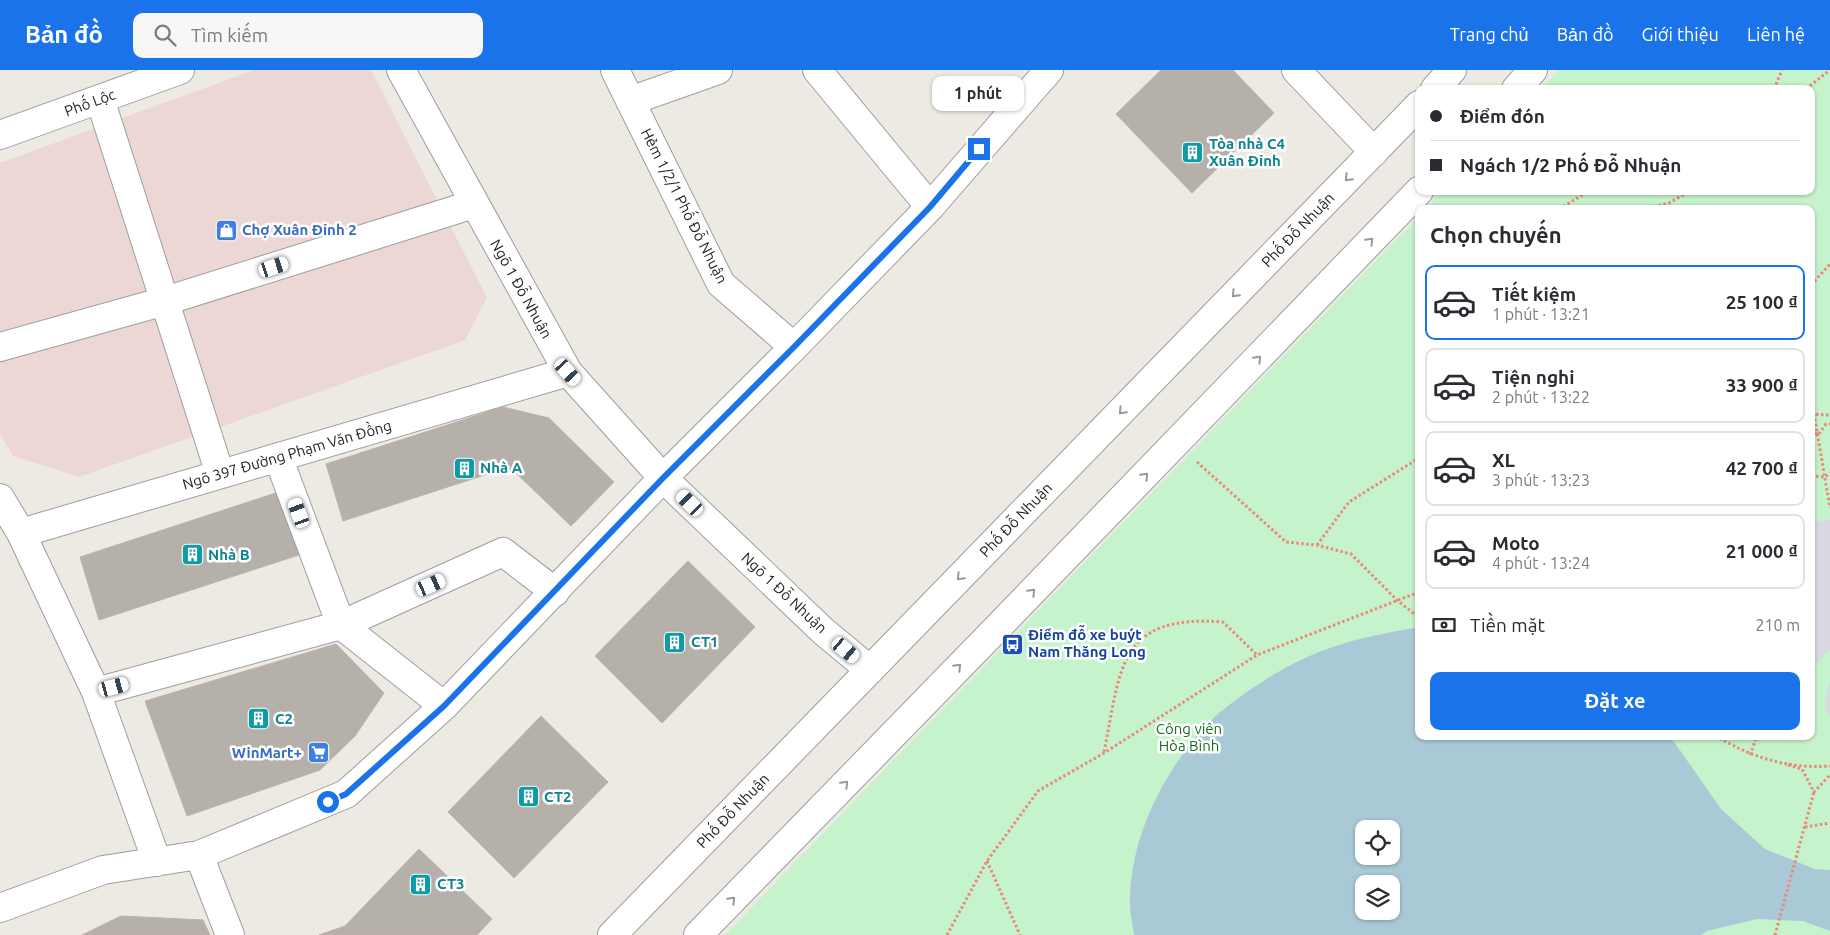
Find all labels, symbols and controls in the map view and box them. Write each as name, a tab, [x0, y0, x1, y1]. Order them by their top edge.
search box	[133, 13, 483, 58]
text: Bản đồ	[25, 21, 103, 48]
icon: search	[151, 21, 179, 49]
text: Tìm kiếm	[191, 24, 268, 46]
text: Trang chủ	[1450, 24, 1529, 44]
text: Bản đồ	[1557, 24, 1614, 44]
text: Giới thiệu	[1642, 24, 1719, 44]
text: Liên hệ	[1747, 24, 1805, 44]
callout: 1 phút	[933, 77, 1025, 112]
street label: Phố Lộc	[61, 84, 118, 120]
text: 1 phút	[954, 84, 1002, 102]
text: Điểm đón	[1460, 105, 1545, 127]
street label: Hẻm 1/2/1 Phố Đỗ Nhuận	[638, 125, 733, 286]
place label: Tòa nhà C4 Xuân Đỉnh	[1209, 135, 1285, 169]
route end	[968, 138, 990, 160]
building icon: Tòa nhà C4 Xuân Đỉnh	[1181, 141, 1205, 165]
text: Ngách 1/2 Phố Đỗ Nhuận	[1460, 154, 1681, 176]
one-way arrow	[1345, 172, 1354, 181]
street label: Phố Đỗ Nhuận	[1257, 188, 1337, 270]
shop icon: Chợ Xuân Đỉnh 2	[214, 218, 238, 242]
place label: Chợ Xuân Đỉnh 2	[242, 221, 357, 238]
text: Chọn chuyến	[1430, 222, 1562, 247]
street label: Ngõ 1 Đỗ Nhuận	[487, 235, 557, 341]
one-way arrow	[1364, 238, 1373, 247]
car	[257, 255, 290, 279]
icon: car	[1432, 280, 1477, 325]
text: Tiết kiệm	[1492, 283, 1576, 305]
one-way arrow	[1232, 289, 1241, 298]
text: 25 100 ₫	[1726, 291, 1798, 313]
text: 1 phút · 13:21	[1492, 305, 1590, 323]
one-way arrow	[1252, 355, 1261, 364]
car	[552, 356, 583, 388]
icon: car	[1432, 363, 1477, 408]
text: Tiện nghi	[1492, 366, 1574, 388]
text: 33 900 ₫	[1726, 374, 1798, 396]
text: 2 phút · 13:22	[1492, 388, 1590, 406]
one-way arrow	[1119, 405, 1128, 414]
street label: Ngõ 397 Đường Phạm Văn Đồng	[180, 415, 393, 493]
icon: car	[1432, 446, 1477, 491]
text: XL	[1492, 449, 1515, 471]
building icon: Nhà A	[452, 456, 476, 480]
text: 42 700 ₫	[1726, 457, 1798, 479]
place label: Nhà A	[480, 459, 523, 476]
text: 3 phút · 13:23	[1492, 471, 1590, 489]
one-way arrow	[1140, 472, 1149, 481]
street label: Phố Đỗ Nhuận	[975, 478, 1055, 560]
car	[673, 487, 706, 519]
car	[286, 496, 311, 530]
icon: car	[1432, 529, 1477, 574]
text: Moto	[1492, 532, 1540, 554]
text: 21 000 ₫	[1726, 540, 1798, 562]
building icon: Nhà B	[180, 543, 204, 567]
place label: Nhà B	[208, 546, 250, 563]
street label: Ngõ 1 Đỗ Nhuận	[738, 547, 832, 637]
text: 4 phút · 13:24	[1492, 554, 1590, 572]
car	[414, 572, 447, 598]
one-way arrow	[957, 572, 966, 581]
one-way arrow	[1026, 589, 1035, 598]
icon: cash	[1430, 611, 1458, 639]
text: Tiền mặt	[1470, 614, 1545, 636]
text: 210 m	[1755, 616, 1800, 634]
place label: Điểm đỗ xe buýt Nam Thăng Long	[1028, 624, 1146, 660]
building icon: CT1	[663, 630, 687, 654]
bus stop icon: Điểm đỗ xe buýt Nam Thăng Long	[1000, 632, 1024, 656]
place label: CT1	[691, 633, 718, 650]
car	[829, 635, 862, 665]
one-way arrow	[953, 664, 962, 673]
button: Đặt xe	[1430, 672, 1800, 730]
car	[97, 676, 130, 698]
building icon: C2	[247, 707, 271, 731]
place label: C2	[275, 710, 293, 727]
park label: Công viên Hòa Bình	[1156, 720, 1222, 754]
supermarket icon: WinMart+	[306, 741, 330, 765]
place label: WinMart+	[232, 744, 302, 761]
street label: Phố Đỗ Nhuận	[692, 769, 772, 851]
one-way arrow	[839, 780, 848, 789]
building icon: CT2	[516, 785, 540, 809]
place label: CT2	[544, 788, 571, 805]
route start	[317, 791, 339, 813]
map controls	[1355, 820, 1400, 920]
button: locate	[1355, 820, 1400, 865]
building icon: CT3	[409, 872, 433, 896]
place label: CT3	[437, 875, 464, 892]
button: layers	[1355, 875, 1400, 920]
one-way arrow	[726, 897, 735, 906]

